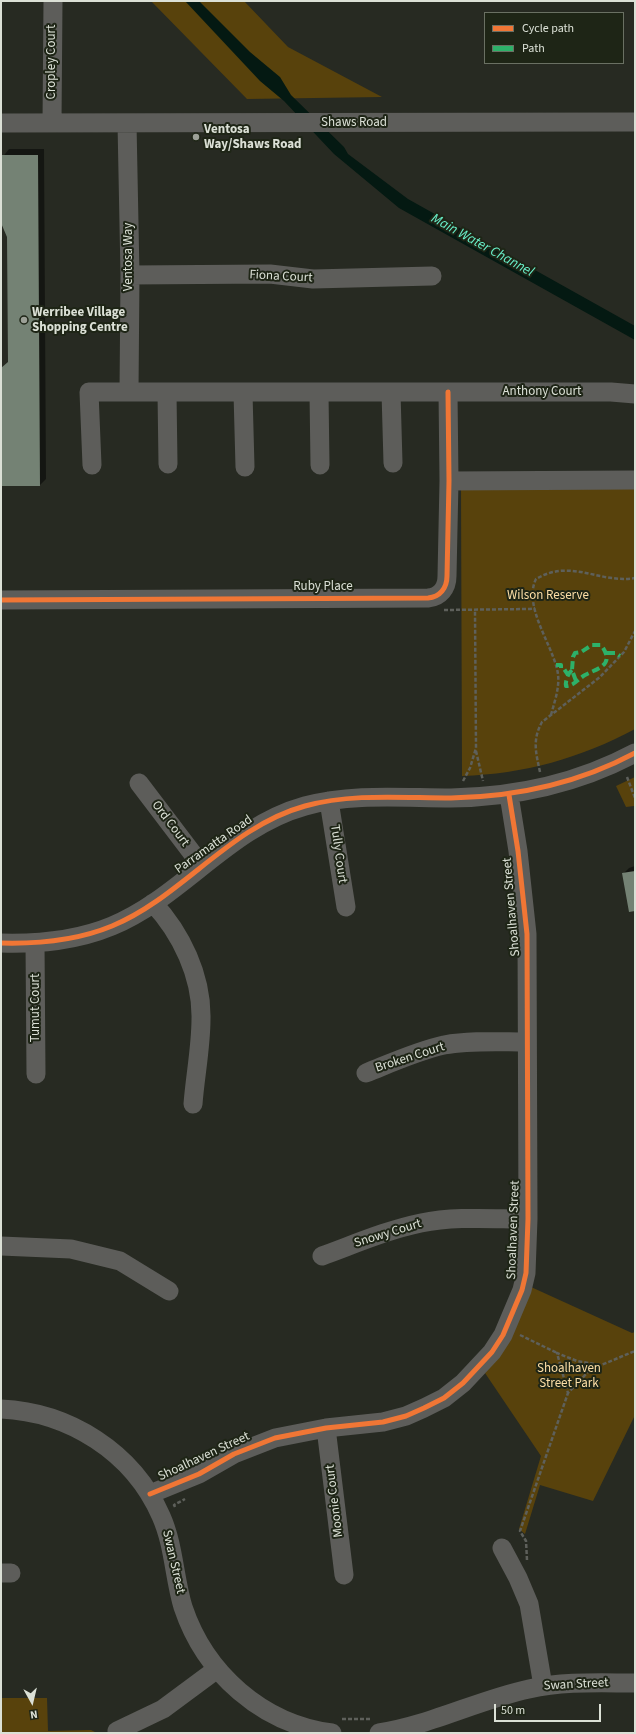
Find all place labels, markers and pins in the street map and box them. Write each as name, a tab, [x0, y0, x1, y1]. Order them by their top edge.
place label: Ventosa Way/Shaws Road	[204, 122, 302, 153]
marker: Ventosa Way/Shaws Road	[191, 132, 201, 142]
place label: Werribee Village Shopping Centre	[32, 305, 128, 336]
marker: Werribee Village Shopping Centre	[19, 315, 29, 325]

